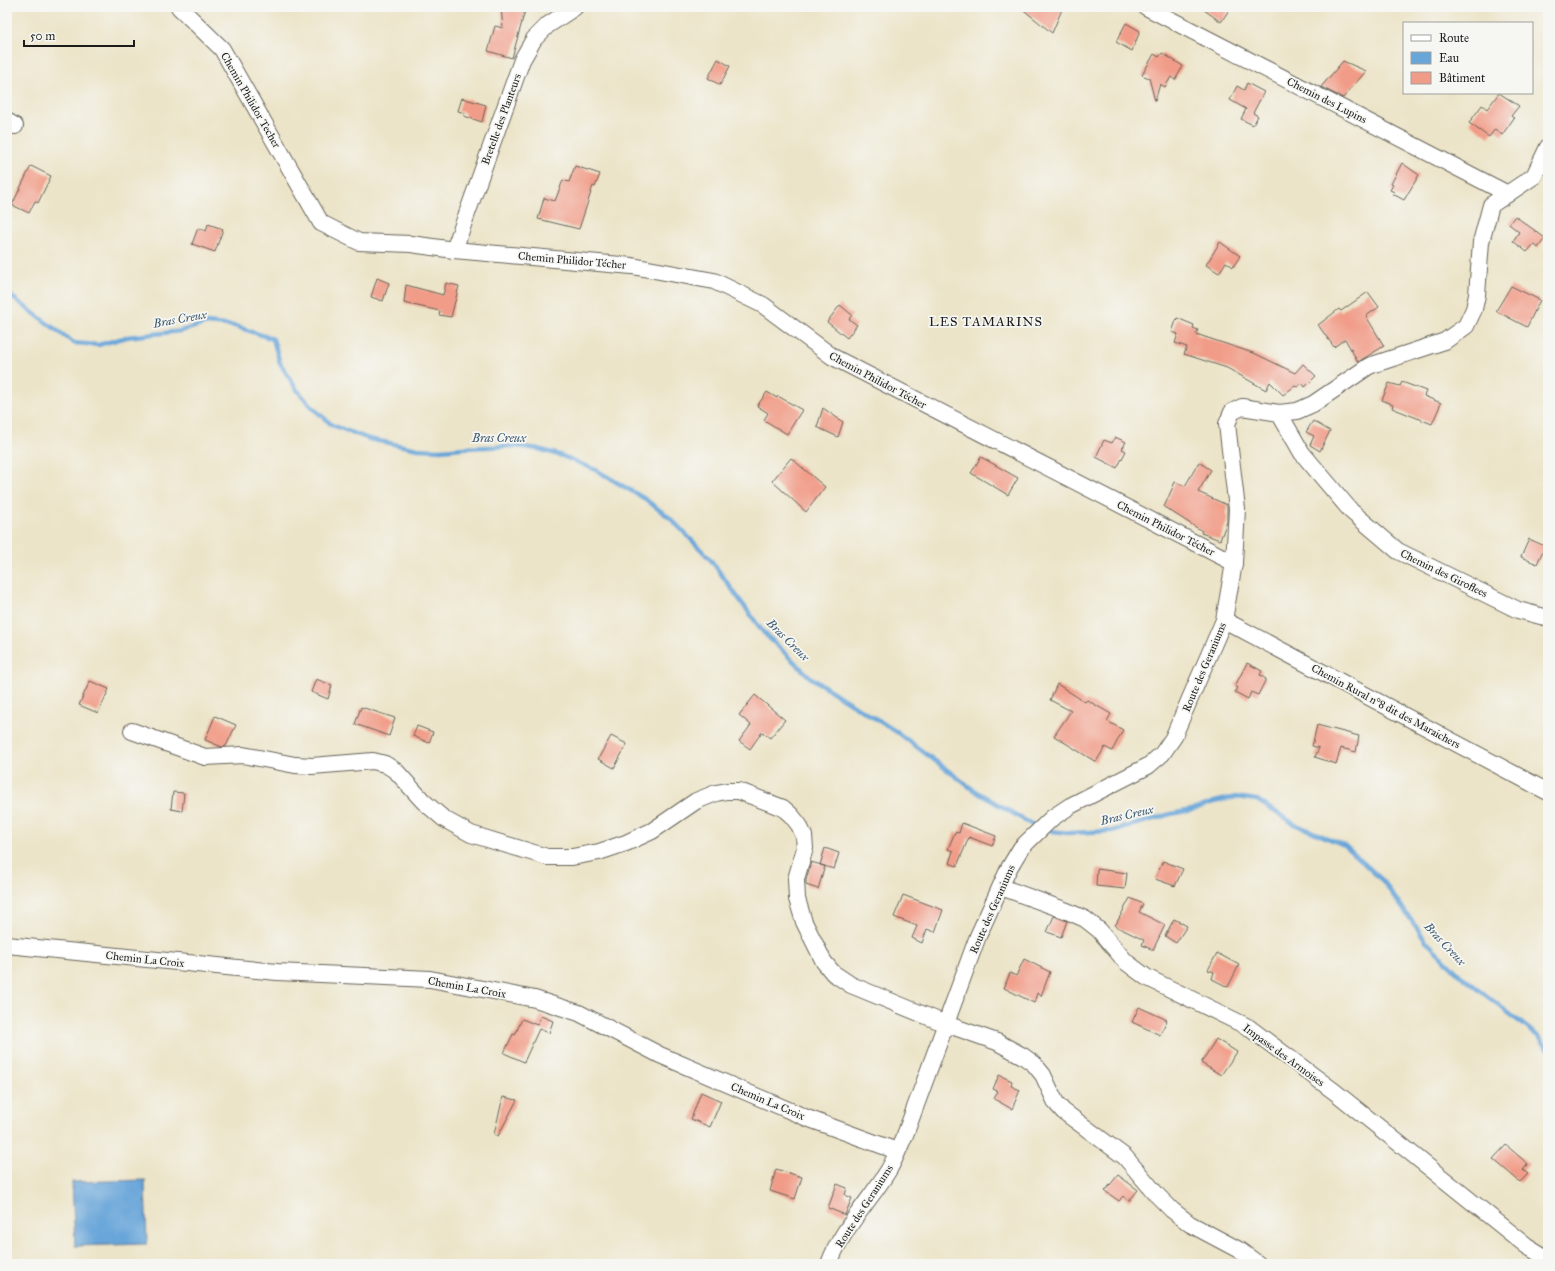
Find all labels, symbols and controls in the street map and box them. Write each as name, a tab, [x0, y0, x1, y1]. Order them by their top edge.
scale bar	[24, 22, 134, 48]
legend	[1403, 22, 1533, 94]
text: 50 m	[30, 29, 55, 43]
text: Route	[1439, 31, 1469, 45]
street label: Chemin Philidor Techer	[218, 50, 284, 151]
text: Eau	[1439, 51, 1460, 65]
text: Bâtiment	[1439, 71, 1486, 85]
street label: Bretelle des Planteurs	[479, 72, 524, 166]
street label: Chemin des Lupins	[1285, 75, 1369, 126]
street label: Chemin Philidor Técher	[517, 249, 627, 272]
water label: Bras Creux	[151, 307, 209, 331]
district label: LES TAMARINS	[929, 314, 1043, 330]
street label: Chemin Philidor Técher	[827, 349, 929, 412]
water label: Bras Creux	[471, 431, 527, 445]
street label: Chemin Philidor Técher	[1115, 498, 1218, 559]
street label: Chemin des Giroflees	[1398, 547, 1489, 600]
water label: Bras Creux	[763, 615, 813, 665]
street label: Route des Geraniums	[1180, 621, 1229, 714]
street label: Chemin Rural n°8 dit des Maraichers	[1309, 662, 1463, 751]
water label: Bras Creux	[1098, 802, 1156, 828]
street label: Route des Geraniums	[967, 863, 1018, 956]
water label: Bras Creux	[1421, 919, 1469, 969]
street label: Chemin La Croix	[105, 949, 185, 970]
street label: Chemin La Croix	[427, 974, 507, 1001]
street label: Impasse des Armoises	[1240, 1021, 1327, 1089]
street label: Chemin La Croix	[729, 1080, 807, 1123]
street label: Route des Geraniums	[833, 1163, 896, 1250]

